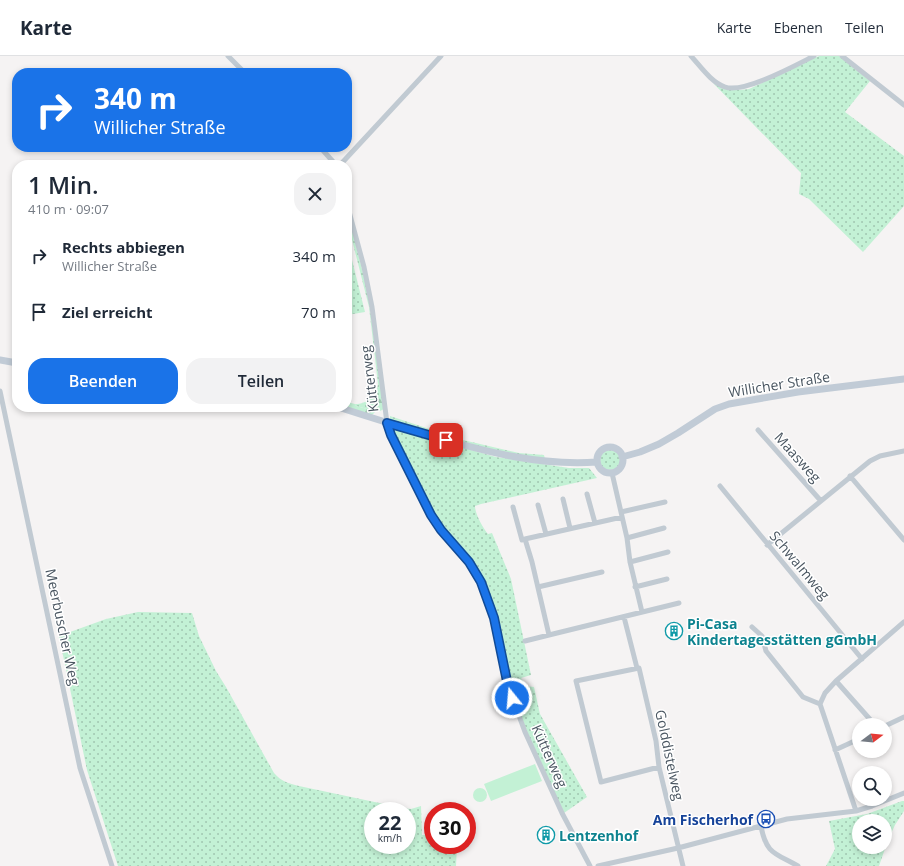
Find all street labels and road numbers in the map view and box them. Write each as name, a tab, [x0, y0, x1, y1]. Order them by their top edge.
street label: Kütterweg	[355, 344, 383, 413]
street label: Willicher Straße	[727, 367, 831, 401]
street label: Maasweg	[770, 428, 826, 486]
street label: Schwalmweg	[766, 527, 835, 604]
street label: Meerbuscher Weg	[41, 567, 85, 687]
street label: Golddistelweg	[651, 708, 689, 802]
street label: Kütterweg	[528, 722, 572, 791]

